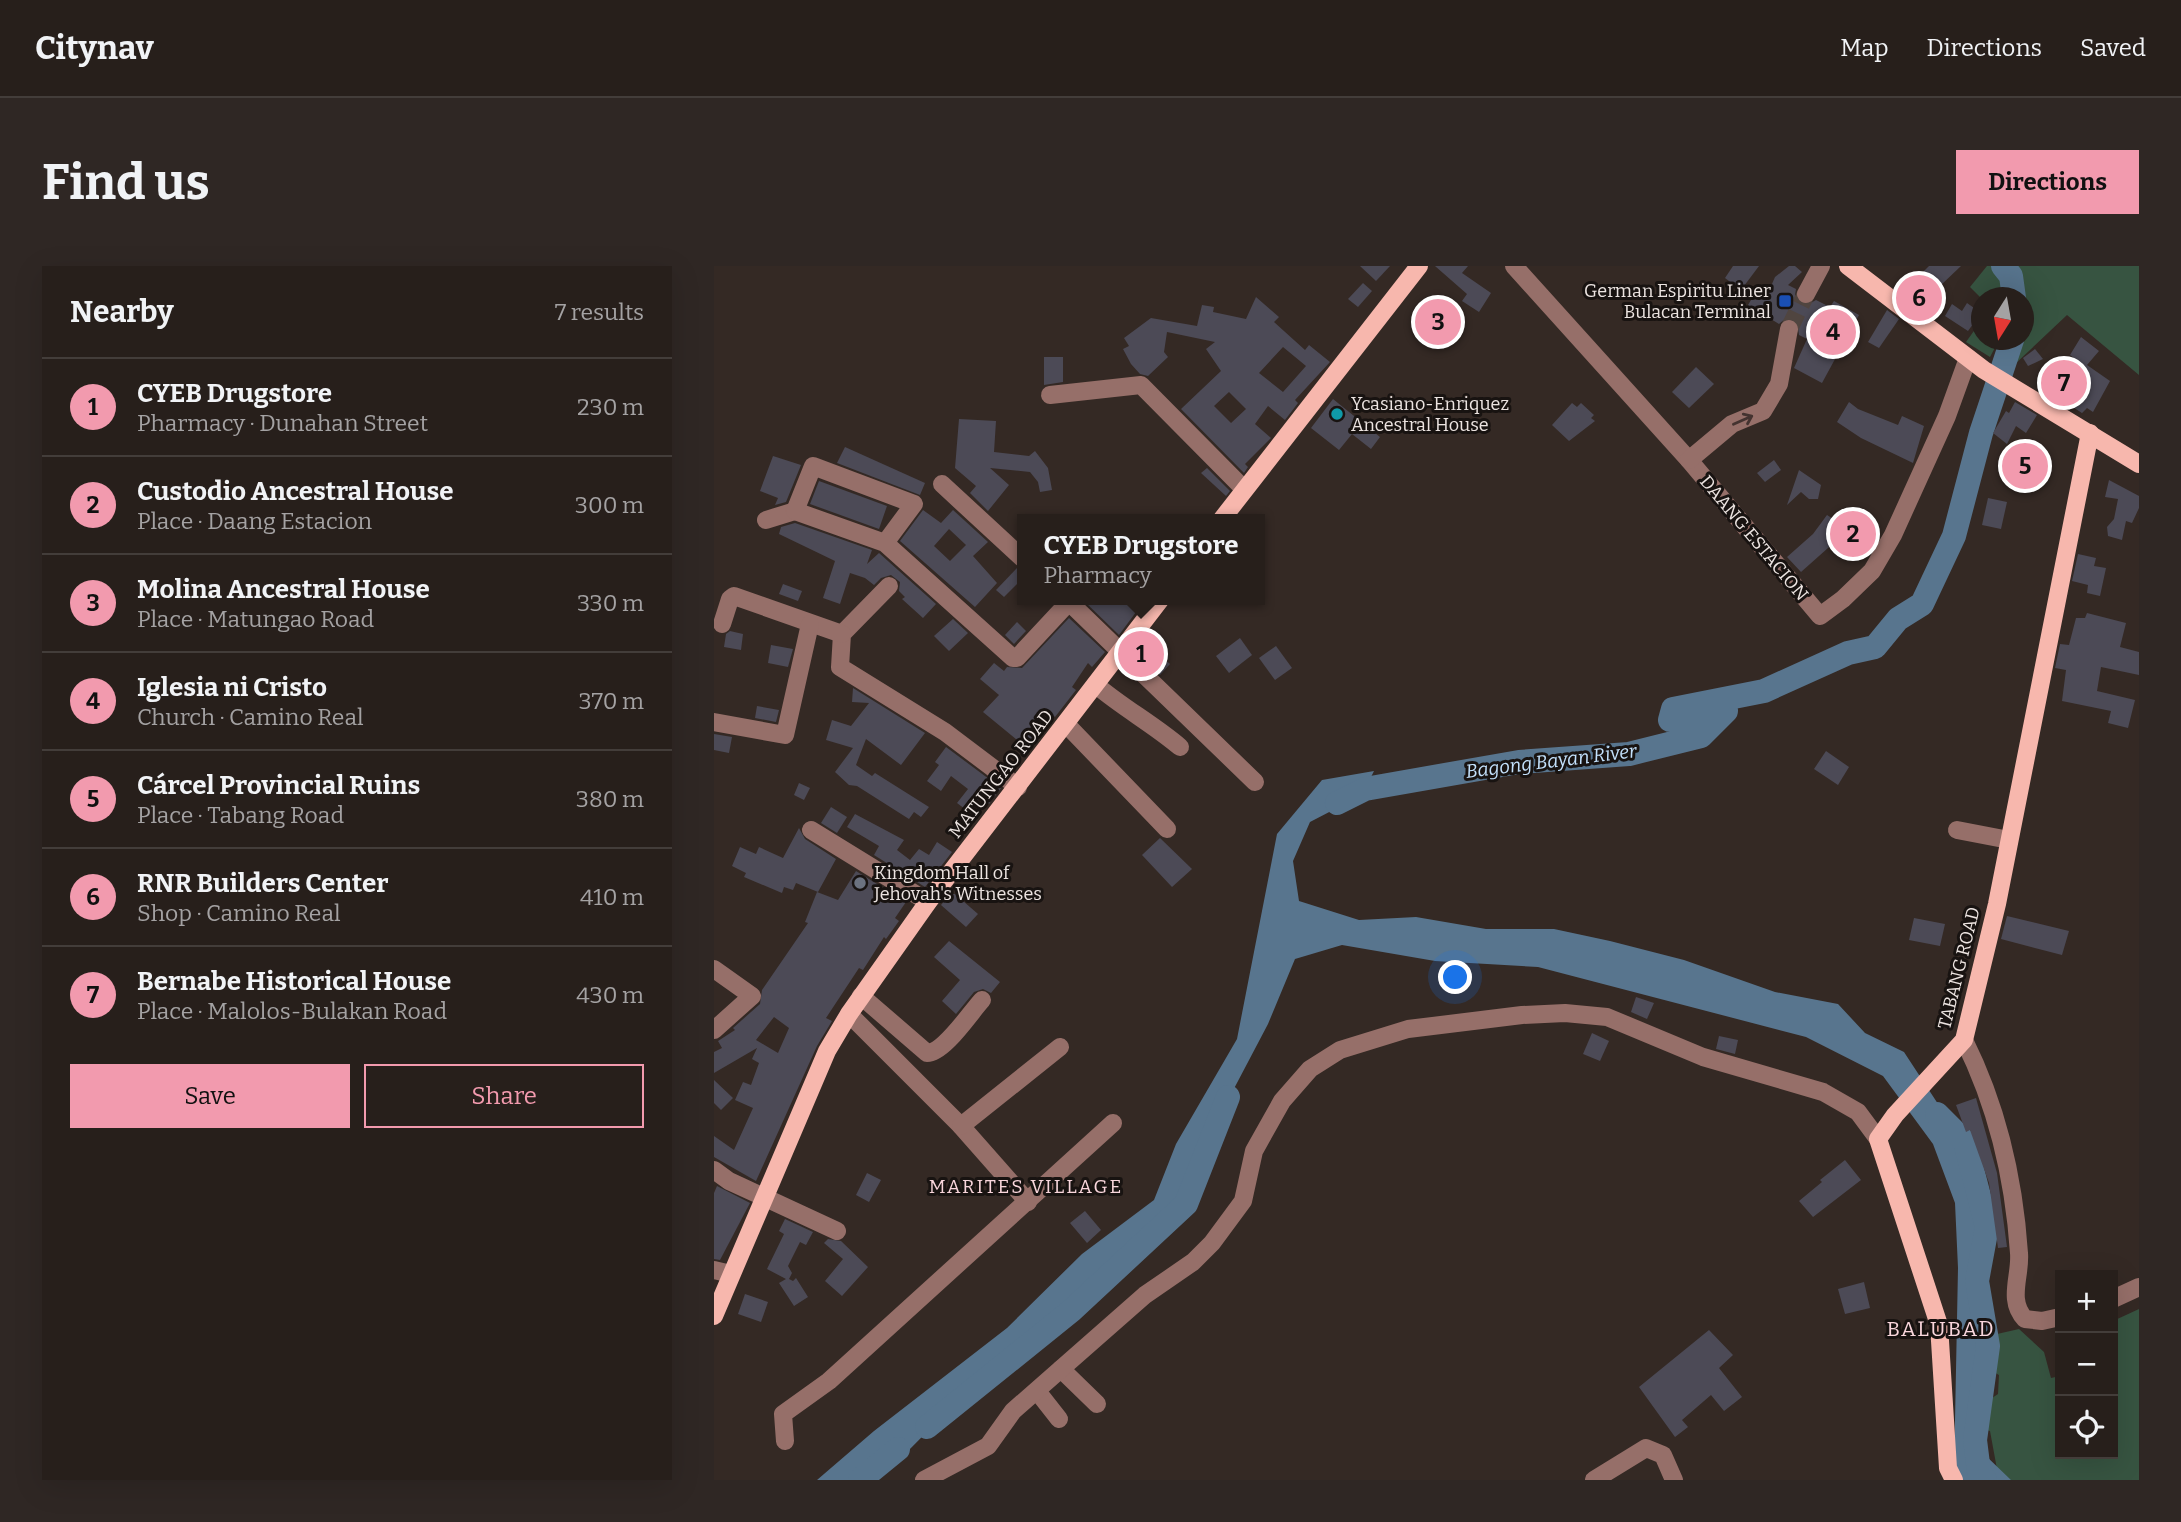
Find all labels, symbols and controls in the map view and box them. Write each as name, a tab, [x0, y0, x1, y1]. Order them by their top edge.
text: Citynav	[35, 28, 154, 68]
text: Map	[1840, 34, 1889, 62]
text: Directions	[1927, 34, 2042, 62]
text: Saved	[2080, 34, 2146, 62]
button: Directions	[1956, 150, 2139, 214]
text: Find us	[42, 153, 210, 212]
pin: 6	[1896, 272, 1942, 324]
place label: German Espiritu Liner Bulacan Terminal	[1584, 280, 1771, 323]
north arrow	[1971, 287, 2034, 350]
marker: German Espiritu Liner Bulacan Terminal	[1777, 293, 1793, 309]
text: Nearby	[70, 294, 174, 330]
pin: 3	[1415, 296, 1461, 348]
text: 7 results	[555, 298, 644, 326]
pin: 4	[1810, 306, 1856, 358]
pin: 7	[2041, 357, 2087, 409]
text: CYEB Drugstore	[137, 378, 332, 409]
text: 1	[88, 393, 98, 421]
text: 230 m	[577, 393, 644, 421]
place label: Ycasiano-Enriquez Ancestral House	[1351, 393, 1509, 436]
marker: Ycasiano-Enriquez Ancestral House	[1329, 406, 1345, 422]
text: Pharmacy · Dunahan Street	[137, 409, 428, 437]
one-way arrow	[1732, 413, 1753, 426]
pin: 5	[2002, 440, 2048, 492]
street label: DAANG ESTACION	[1695, 471, 1813, 605]
text: Custodio Ancestral House	[137, 476, 454, 507]
text: 2	[87, 491, 99, 519]
text: 300 m	[575, 491, 644, 519]
text: Place · Daang Estacion	[137, 507, 372, 535]
pin: 2	[1830, 508, 1876, 560]
popup	[1017, 514, 1265, 605]
text: CYEB Drugstore	[1043, 530, 1239, 561]
text: Pharmacy	[1043, 561, 1152, 589]
text: Molina Ancestral House	[137, 574, 430, 605]
text: 3	[86, 589, 100, 617]
text: 330 m	[577, 589, 644, 617]
text: Place · Matungao Road	[137, 605, 374, 633]
pin: 1	[1118, 628, 1164, 680]
text: Iglesia ni Cristo	[137, 672, 327, 703]
text: 4	[86, 687, 100, 715]
text: 370 m	[578, 687, 644, 715]
text: Church · Camino Real	[137, 703, 364, 731]
street label: MATUNGAO ROAD	[944, 705, 1058, 843]
water label: Bagong Bayan River	[1464, 739, 1639, 783]
text: Cárcel Provincial Ruins	[137, 770, 420, 801]
text: 5	[87, 785, 99, 813]
text: 380 m	[576, 785, 644, 813]
text: Place · Tabang Road	[137, 801, 344, 829]
place label: Kingdom Hall of Jehovah's Witnesses	[873, 862, 1042, 905]
text: RNR Builders Center	[137, 868, 388, 899]
marker: Kingdom Hall of Jehovah's Witnesses	[852, 875, 868, 891]
text: 6	[86, 883, 100, 911]
text: 410 m	[580, 883, 644, 911]
text: Shop · Camino Real	[137, 899, 341, 927]
street label: TABANG ROAD	[1933, 905, 1985, 1031]
your location	[1438, 960, 1472, 994]
text: Bernabe Historical House	[137, 966, 451, 997]
text: 7	[87, 981, 99, 1009]
text: 430 m	[576, 981, 644, 1009]
text: Place · Malolos-Bulakan Road	[137, 997, 447, 1025]
button: Save	[70, 1064, 350, 1128]
button: Share	[364, 1064, 644, 1128]
district label: MARITES VILLAGE	[929, 1175, 1123, 1198]
map controls	[2055, 1270, 2118, 1459]
button: +	[2055, 1270, 2118, 1333]
district label: BALUBAD	[1886, 1316, 1996, 1342]
button: −	[2055, 1333, 2118, 1396]
button: locate	[2055, 1396, 2118, 1459]

